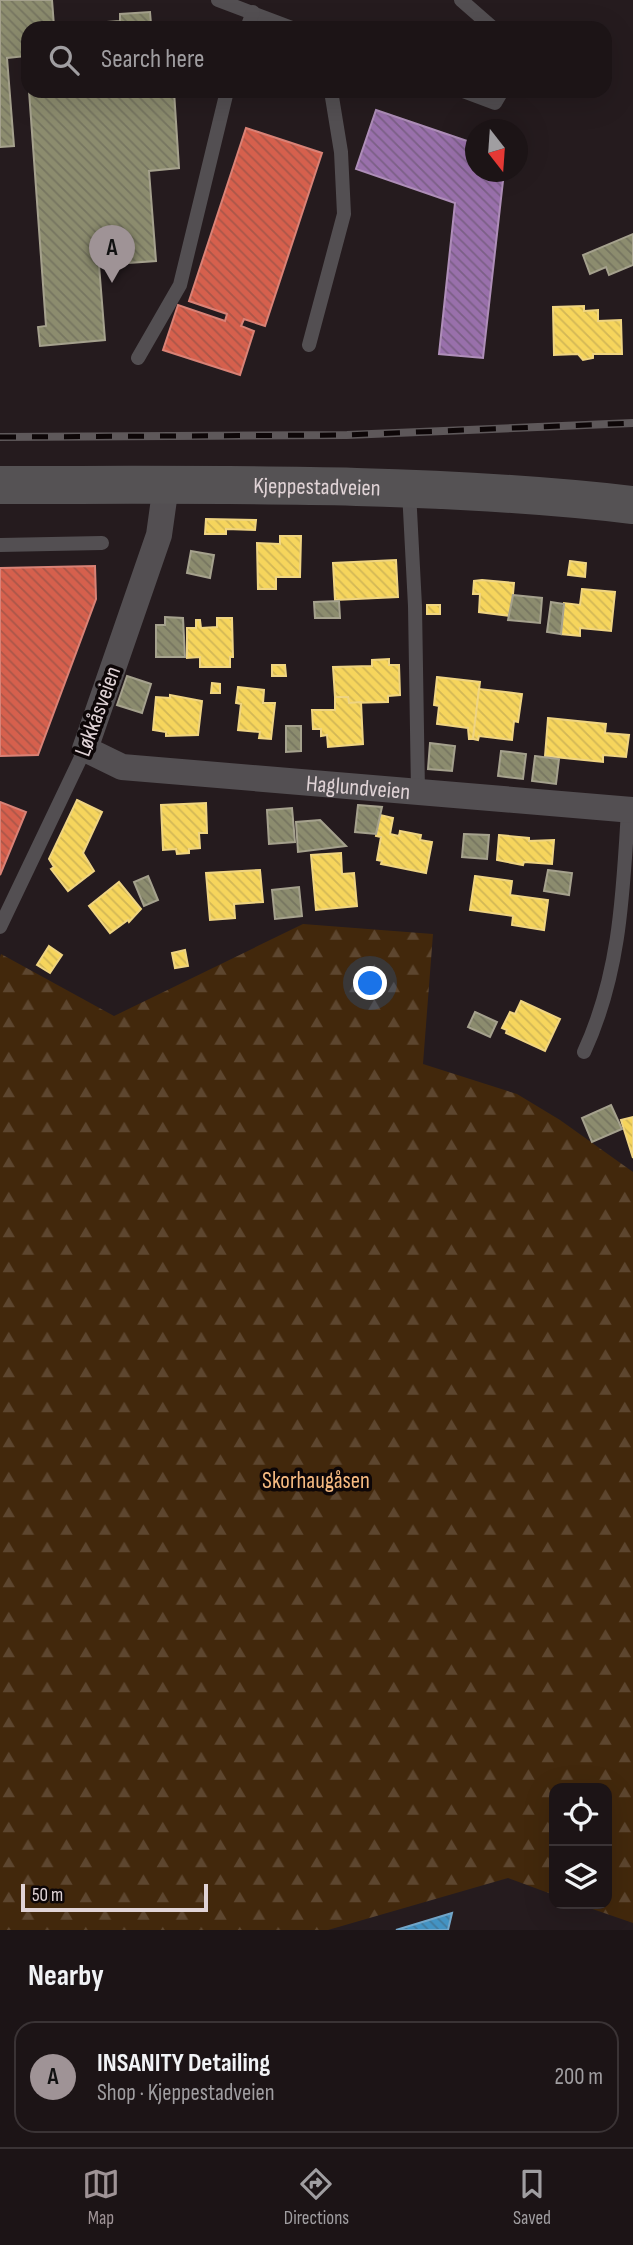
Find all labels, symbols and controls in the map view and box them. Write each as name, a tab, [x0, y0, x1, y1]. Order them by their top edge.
search box	[21, 21, 612, 98]
icon: search	[45, 41, 83, 79]
text: Search here	[101, 44, 204, 75]
north arrow	[465, 119, 528, 182]
pin: A	[89, 225, 135, 283]
street label: Kjeppestadveien	[253, 472, 381, 503]
street label: Løkkåsveien	[69, 663, 127, 760]
street label: Haglundveien	[305, 770, 411, 806]
your location	[353, 966, 387, 1000]
park label: Skorhaugåsen	[262, 1467, 370, 1495]
map controls	[549, 1783, 612, 1909]
button: locate	[549, 1783, 612, 1846]
button: layers	[549, 1846, 612, 1909]
scale bar	[21, 1881, 208, 1913]
text: 50 m	[32, 1884, 63, 1907]
text: Nearby	[28, 1958, 104, 1994]
text: INSANITY Detailing	[97, 2048, 270, 2079]
text: A	[48, 2063, 58, 2091]
text: 200 m	[555, 2063, 603, 2091]
text: Shop · Kjeppestadveien	[97, 2079, 275, 2107]
tab: Map	[82, 2165, 120, 2230]
tab: Directions	[284, 2165, 349, 2230]
tab: Saved	[513, 2165, 551, 2230]

